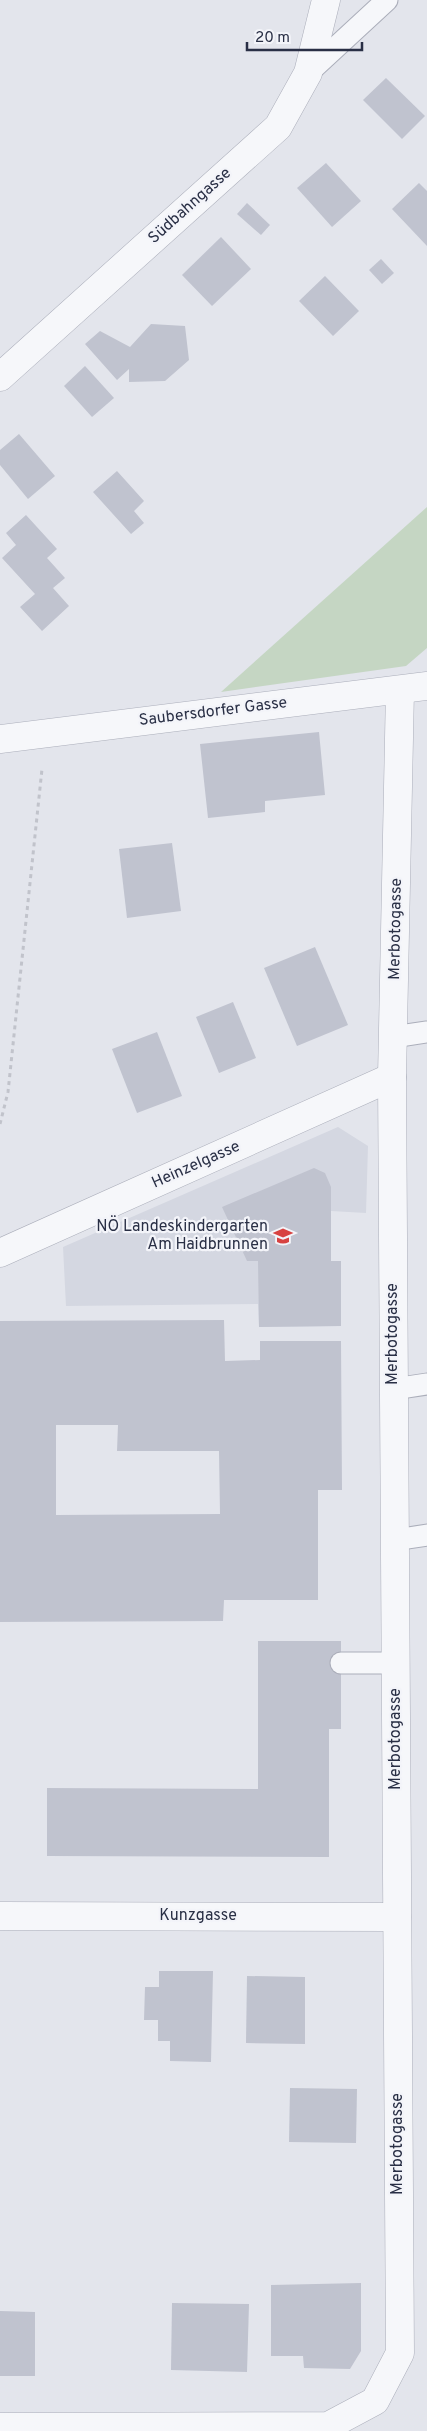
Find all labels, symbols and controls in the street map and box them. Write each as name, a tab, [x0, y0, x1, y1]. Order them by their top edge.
scale bar	[247, 20, 362, 52]
text: 20 m	[255, 29, 290, 48]
street label: Südbahngasse	[144, 164, 236, 248]
street label: Saubersdorfer Gasse	[138, 693, 288, 731]
street label: Merbotogasse	[385, 878, 407, 980]
street label: Heinzelgasse	[149, 1137, 243, 1193]
place label: NÖ Landeskindergarten Am Haidbrunnen	[96, 1215, 268, 1255]
school or university icon: NÖ Landeskindergarten Am Haidbrunnen	[272, 1225, 294, 1247]
street label: Merbotogasse	[383, 1283, 403, 1385]
street label: Merbotogasse	[386, 1688, 406, 1790]
street label: Kunzgasse	[159, 1906, 237, 1926]
street label: Merbotogasse	[388, 2093, 408, 2195]

